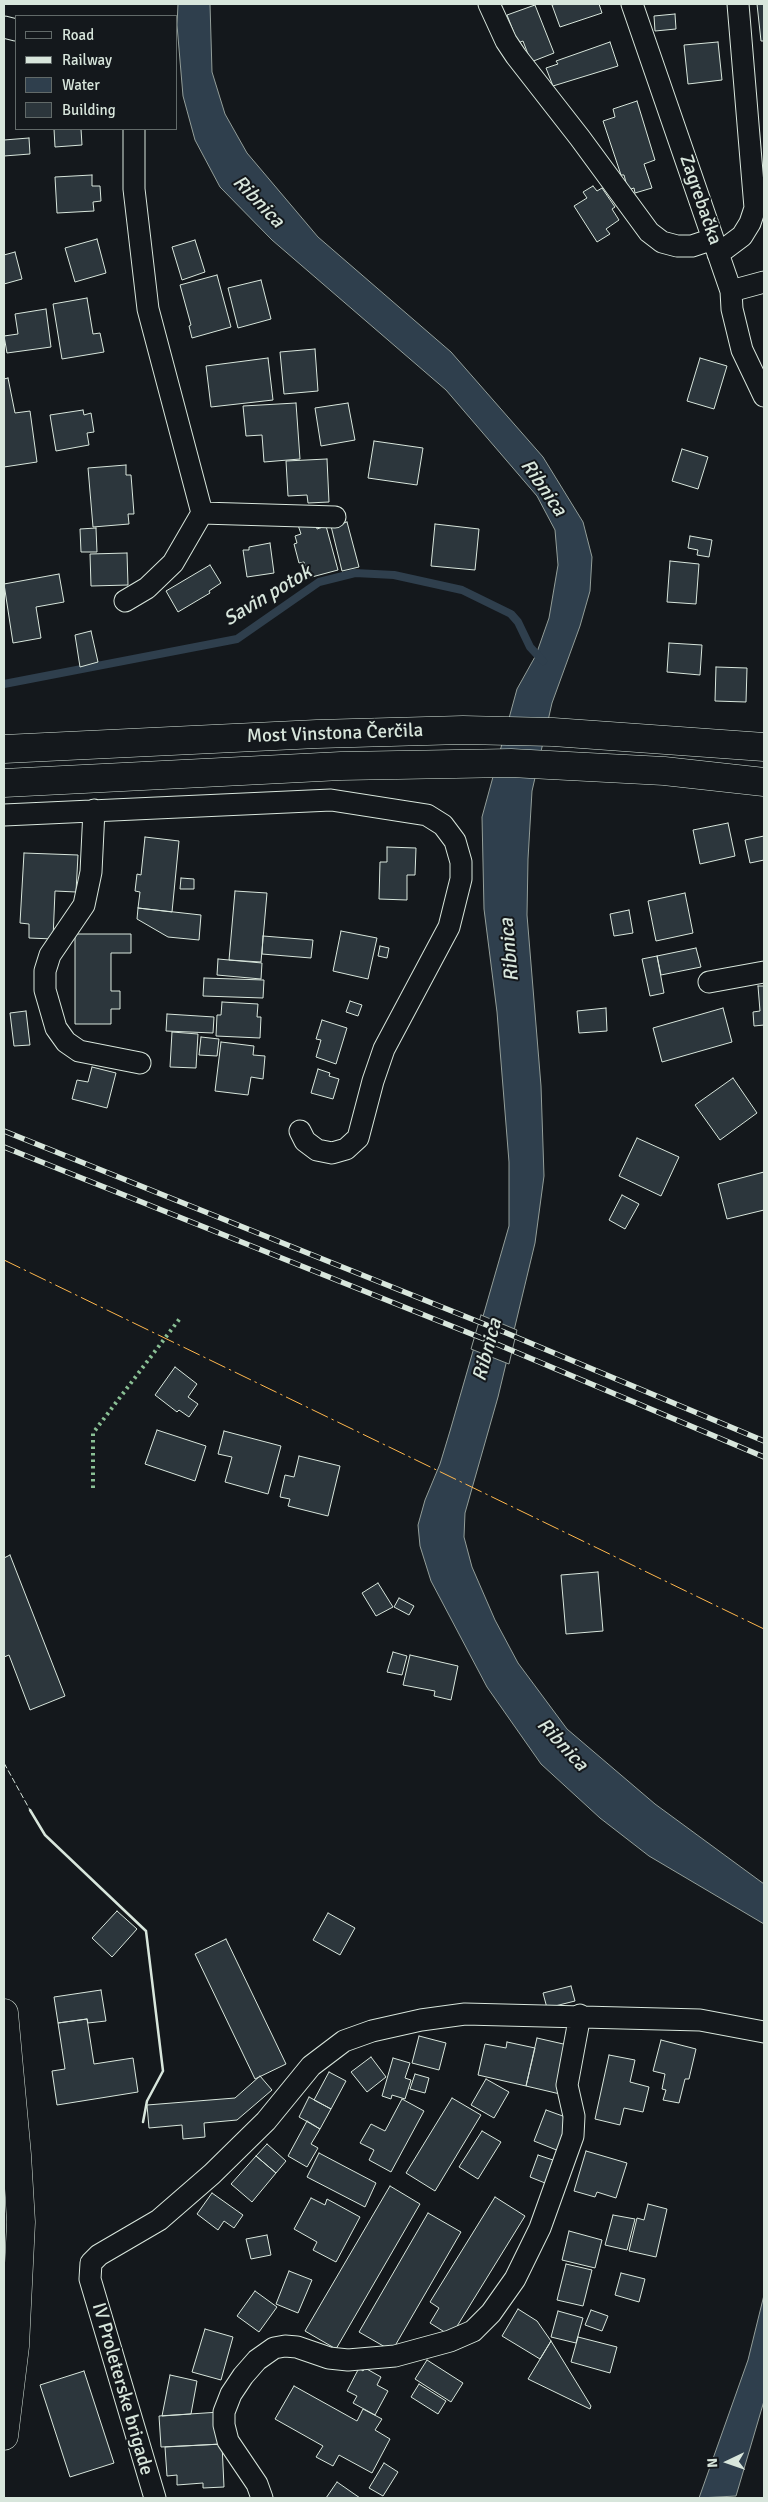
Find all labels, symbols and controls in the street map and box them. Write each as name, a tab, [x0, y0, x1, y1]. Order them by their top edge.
legend	[15, 15, 178, 130]
text: Road	[62, 26, 94, 44]
text: Railway	[62, 51, 112, 69]
text: Water	[62, 76, 100, 94]
text: Building	[62, 101, 116, 119]
street label: Zagrebačka	[674, 152, 726, 248]
water label: Ribnica	[227, 171, 289, 233]
water label: Ribnica	[515, 455, 571, 521]
water label: Savin potok	[220, 560, 316, 632]
street label: Most Vinstona Čerčila	[246, 720, 424, 748]
water label: Ribnica	[495, 917, 525, 983]
water label: Ribnica	[468, 1316, 508, 1384]
water label: Ribnica	[531, 1713, 593, 1777]
street label: IV Proleterske brigade	[86, 2300, 158, 2478]
north arrow	[703, 2437, 753, 2487]
text: N	[704, 2457, 721, 2468]

